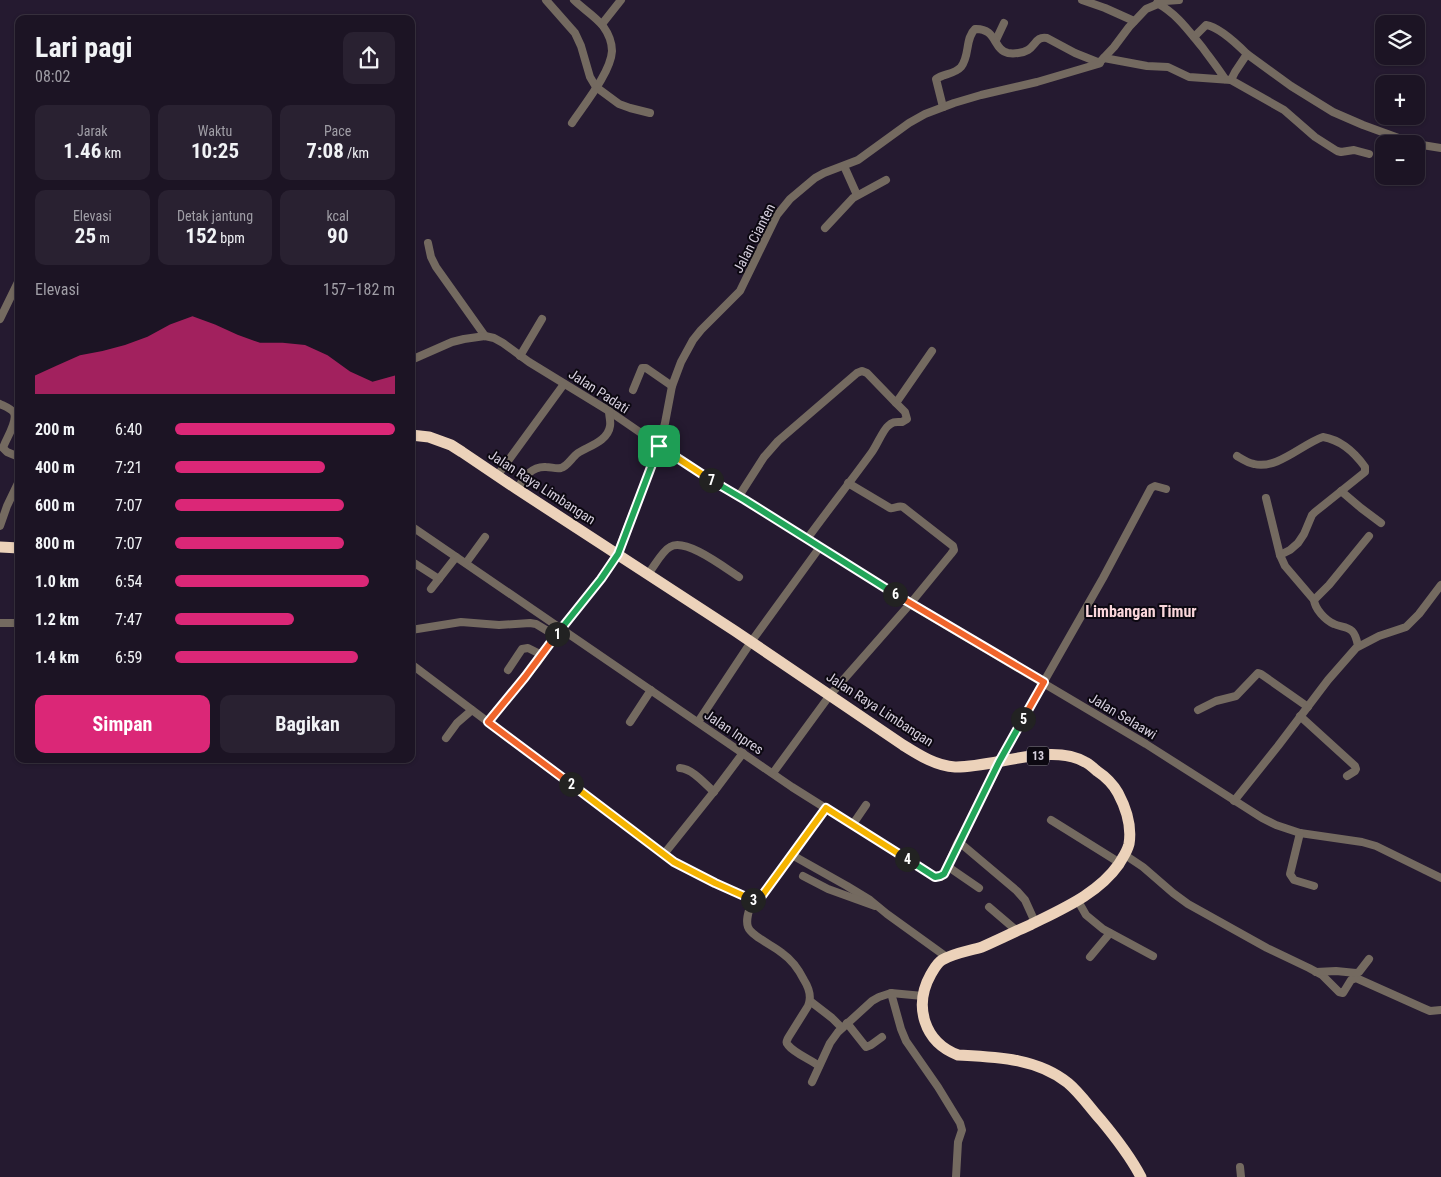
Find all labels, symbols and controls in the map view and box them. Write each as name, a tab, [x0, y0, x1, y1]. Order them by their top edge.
map controls	[1375, 15, 1425, 185]
button: layers	[1375, 15, 1425, 65]
text: Lari pagi	[35, 31, 133, 64]
button: share	[343, 32, 395, 84]
text: 08:02	[35, 67, 70, 86]
button: +	[1375, 75, 1425, 125]
text: Jarak	[77, 123, 108, 139]
text: Waktu	[198, 123, 232, 139]
text: Pace	[324, 123, 351, 139]
button: −	[1375, 135, 1425, 185]
text: 1.46	[63, 139, 101, 163]
text: 10:25	[191, 139, 239, 163]
text: 7:08	[306, 139, 344, 163]
text: km	[101, 145, 121, 161]
text: /km	[344, 145, 369, 161]
street label: Jalan Cianten	[730, 201, 778, 275]
text: Elevasi	[73, 208, 112, 224]
text: Detak jantung	[177, 208, 253, 224]
text: kcal	[326, 208, 349, 224]
text: 25	[75, 224, 96, 248]
text: 152	[185, 224, 217, 248]
text: 90	[327, 224, 348, 248]
text: m	[96, 230, 110, 246]
text: bpm	[217, 230, 245, 246]
text: Elevasi	[35, 280, 79, 299]
text: 157–182 m	[323, 280, 395, 299]
street label: Jalan Padati	[566, 366, 632, 416]
text: 200 m	[35, 420, 75, 439]
text: 6:40	[115, 420, 142, 439]
pin	[638, 425, 680, 467]
icon: arrive	[645, 432, 673, 460]
street label: Jalan Raya Limbangan	[486, 446, 598, 528]
text: 400 m	[35, 458, 75, 477]
text: 7:21	[115, 458, 142, 477]
pin: 7	[698, 468, 724, 492]
text: 7	[708, 472, 715, 488]
text: 600 m	[35, 496, 75, 515]
text: 7:07	[115, 496, 142, 515]
text: 800 m	[35, 534, 75, 553]
text: 7:07	[115, 534, 142, 553]
text: 1.0 km	[35, 572, 79, 591]
text: 6:54	[115, 572, 142, 591]
pin: 6	[882, 582, 908, 606]
text: 6	[892, 586, 899, 602]
district label: Limbangan Timur	[1085, 602, 1197, 621]
text: 1.2 km	[35, 610, 79, 629]
text: 7:47	[115, 610, 142, 629]
pin: 1	[544, 622, 570, 646]
text: 1	[554, 626, 561, 642]
text: 1.4 km	[35, 648, 79, 667]
text: 6:59	[115, 648, 142, 667]
street label: Jalan Raya Limbangan	[824, 668, 936, 750]
street label: Jalan Selaawi	[1086, 690, 1160, 742]
button: Simpan	[35, 695, 210, 753]
button: Bagikan	[220, 695, 395, 753]
street label: Jalan Inpres	[701, 706, 767, 758]
pin: 5	[1010, 706, 1036, 732]
text: 5	[1020, 711, 1027, 727]
road number: 13	[1027, 746, 1049, 766]
pin: 2	[558, 772, 584, 796]
text: 2	[568, 776, 575, 792]
pin: 4	[894, 846, 920, 872]
text: 4	[904, 851, 911, 867]
pin: 3	[740, 888, 766, 912]
text: 3	[750, 892, 757, 908]

